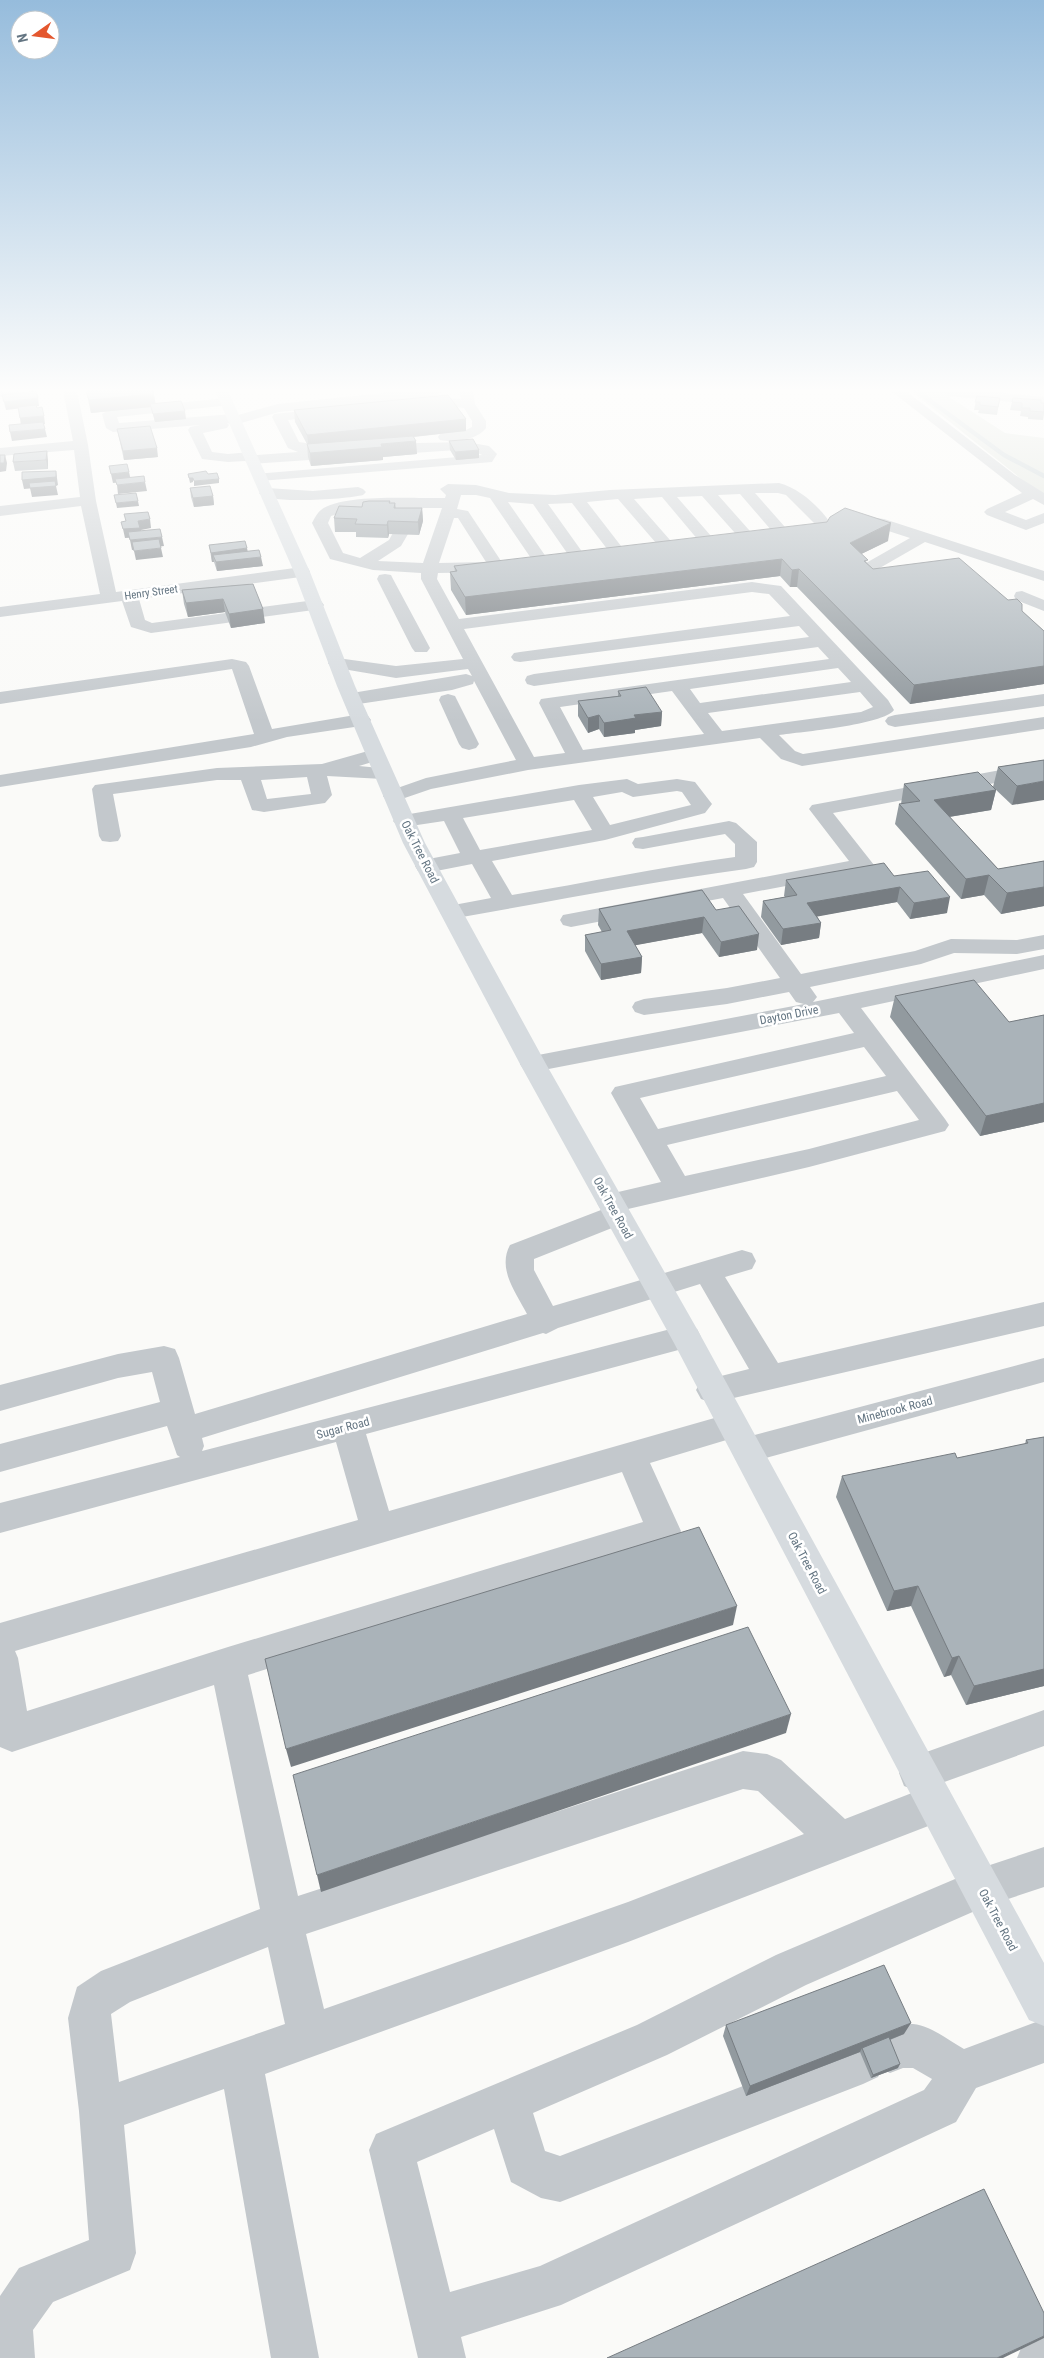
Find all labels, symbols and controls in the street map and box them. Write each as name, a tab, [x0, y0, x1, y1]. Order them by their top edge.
north arrow	[10, 10, 60, 60]
text: N	[14, 32, 31, 44]
street label: Henry Street	[124, 582, 179, 603]
street label: Oak Tree Road	[398, 818, 442, 886]
street label: Dayton Drive	[758, 1002, 820, 1028]
street label: Oak Tree Road	[590, 1175, 636, 1241]
street label: Minebrook Road	[856, 1393, 934, 1427]
street label: Sugar Road	[315, 1414, 371, 1442]
street label: Oak Tree Road	[785, 1530, 829, 1596]
street label: Oak Tree Road	[976, 1887, 1020, 1953]

